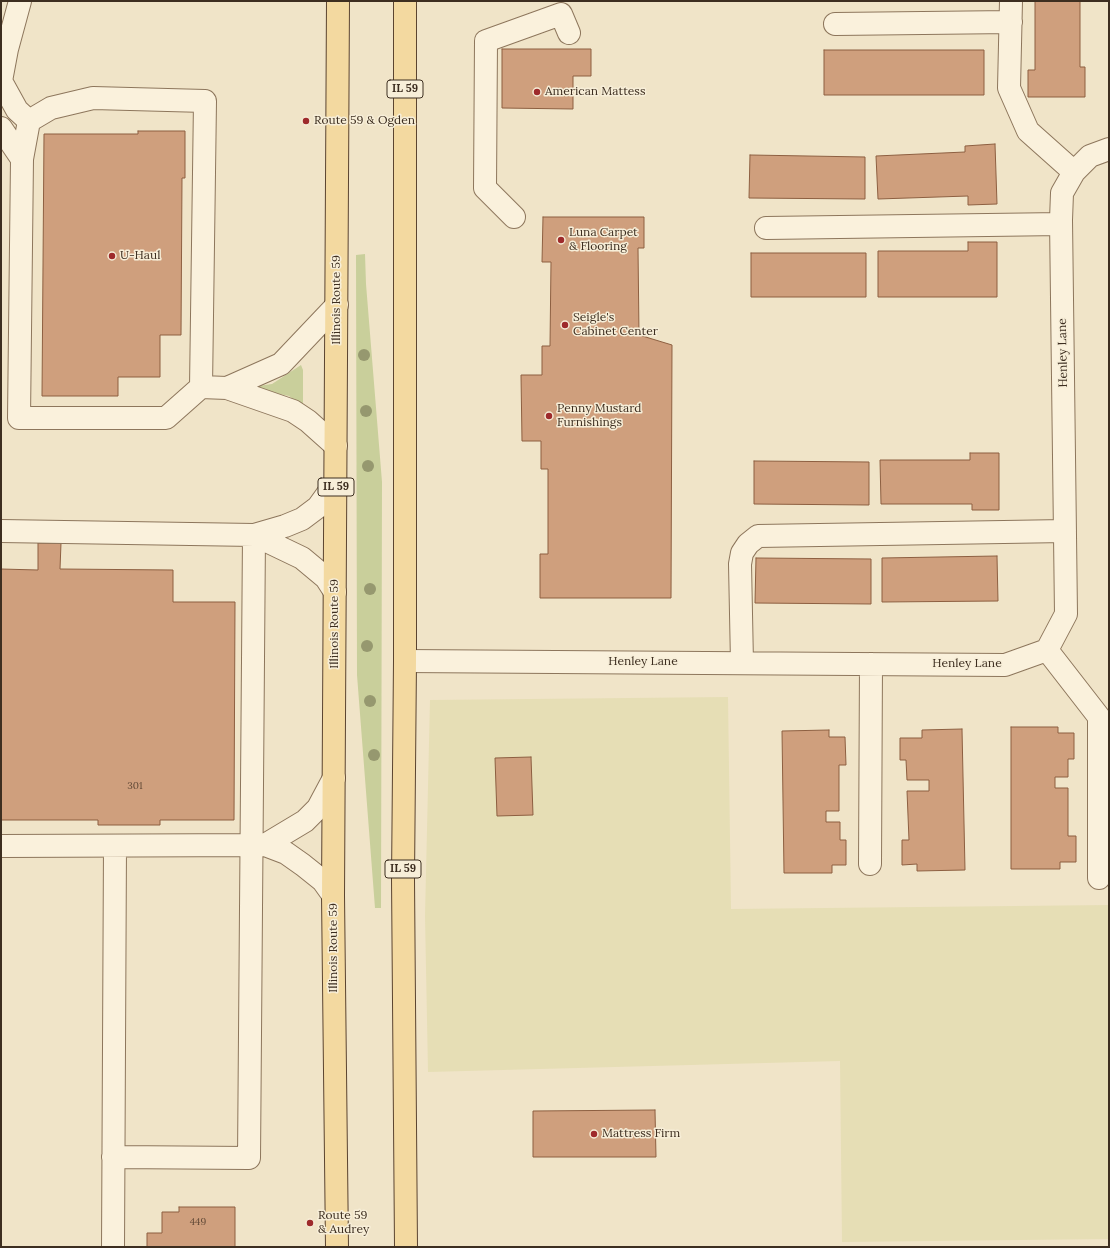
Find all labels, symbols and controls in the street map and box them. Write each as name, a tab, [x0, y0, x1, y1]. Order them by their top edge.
road number: IL 59	[387, 80, 423, 98]
place label: American Mattess	[545, 85, 645, 99]
marker: American Mattess	[532, 87, 542, 97]
place label: Route 59 & Ogden	[314, 114, 415, 128]
marker: Route 59 & Ogden	[301, 116, 311, 126]
place label: Luna Carpet & Flooring	[569, 226, 638, 254]
marker: Luna Carpet & Flooring	[556, 235, 566, 245]
place label: U-Haul	[120, 249, 160, 263]
marker: U-Haul	[107, 251, 117, 261]
street label: Illinois Route 59	[330, 255, 344, 345]
place label: Seigle's Cabinet Center	[573, 311, 658, 339]
street label: Henley Lane	[1055, 318, 1071, 388]
marker: Seigle's Cabinet Center	[560, 320, 570, 330]
place label: Penny Mustard Furnishings	[557, 402, 641, 430]
marker: Penny Mustard Furnishings	[544, 411, 554, 421]
road number: IL 59	[318, 478, 354, 496]
street label: Illinois Route 59	[328, 579, 342, 669]
street label: Henley Lane	[608, 655, 678, 669]
street label: Henley Lane	[932, 657, 1002, 671]
house number: 301	[127, 780, 143, 792]
road number: IL 59	[385, 860, 421, 878]
street label: Illinois Route 59	[327, 903, 341, 993]
place label: Mattress Firm	[602, 1127, 680, 1141]
marker: Mattress Firm	[589, 1129, 599, 1139]
place label: Route 59 & Audrey	[318, 1209, 369, 1237]
house number: 449	[190, 1216, 206, 1228]
marker: Route 59 & Audrey	[305, 1218, 315, 1228]

